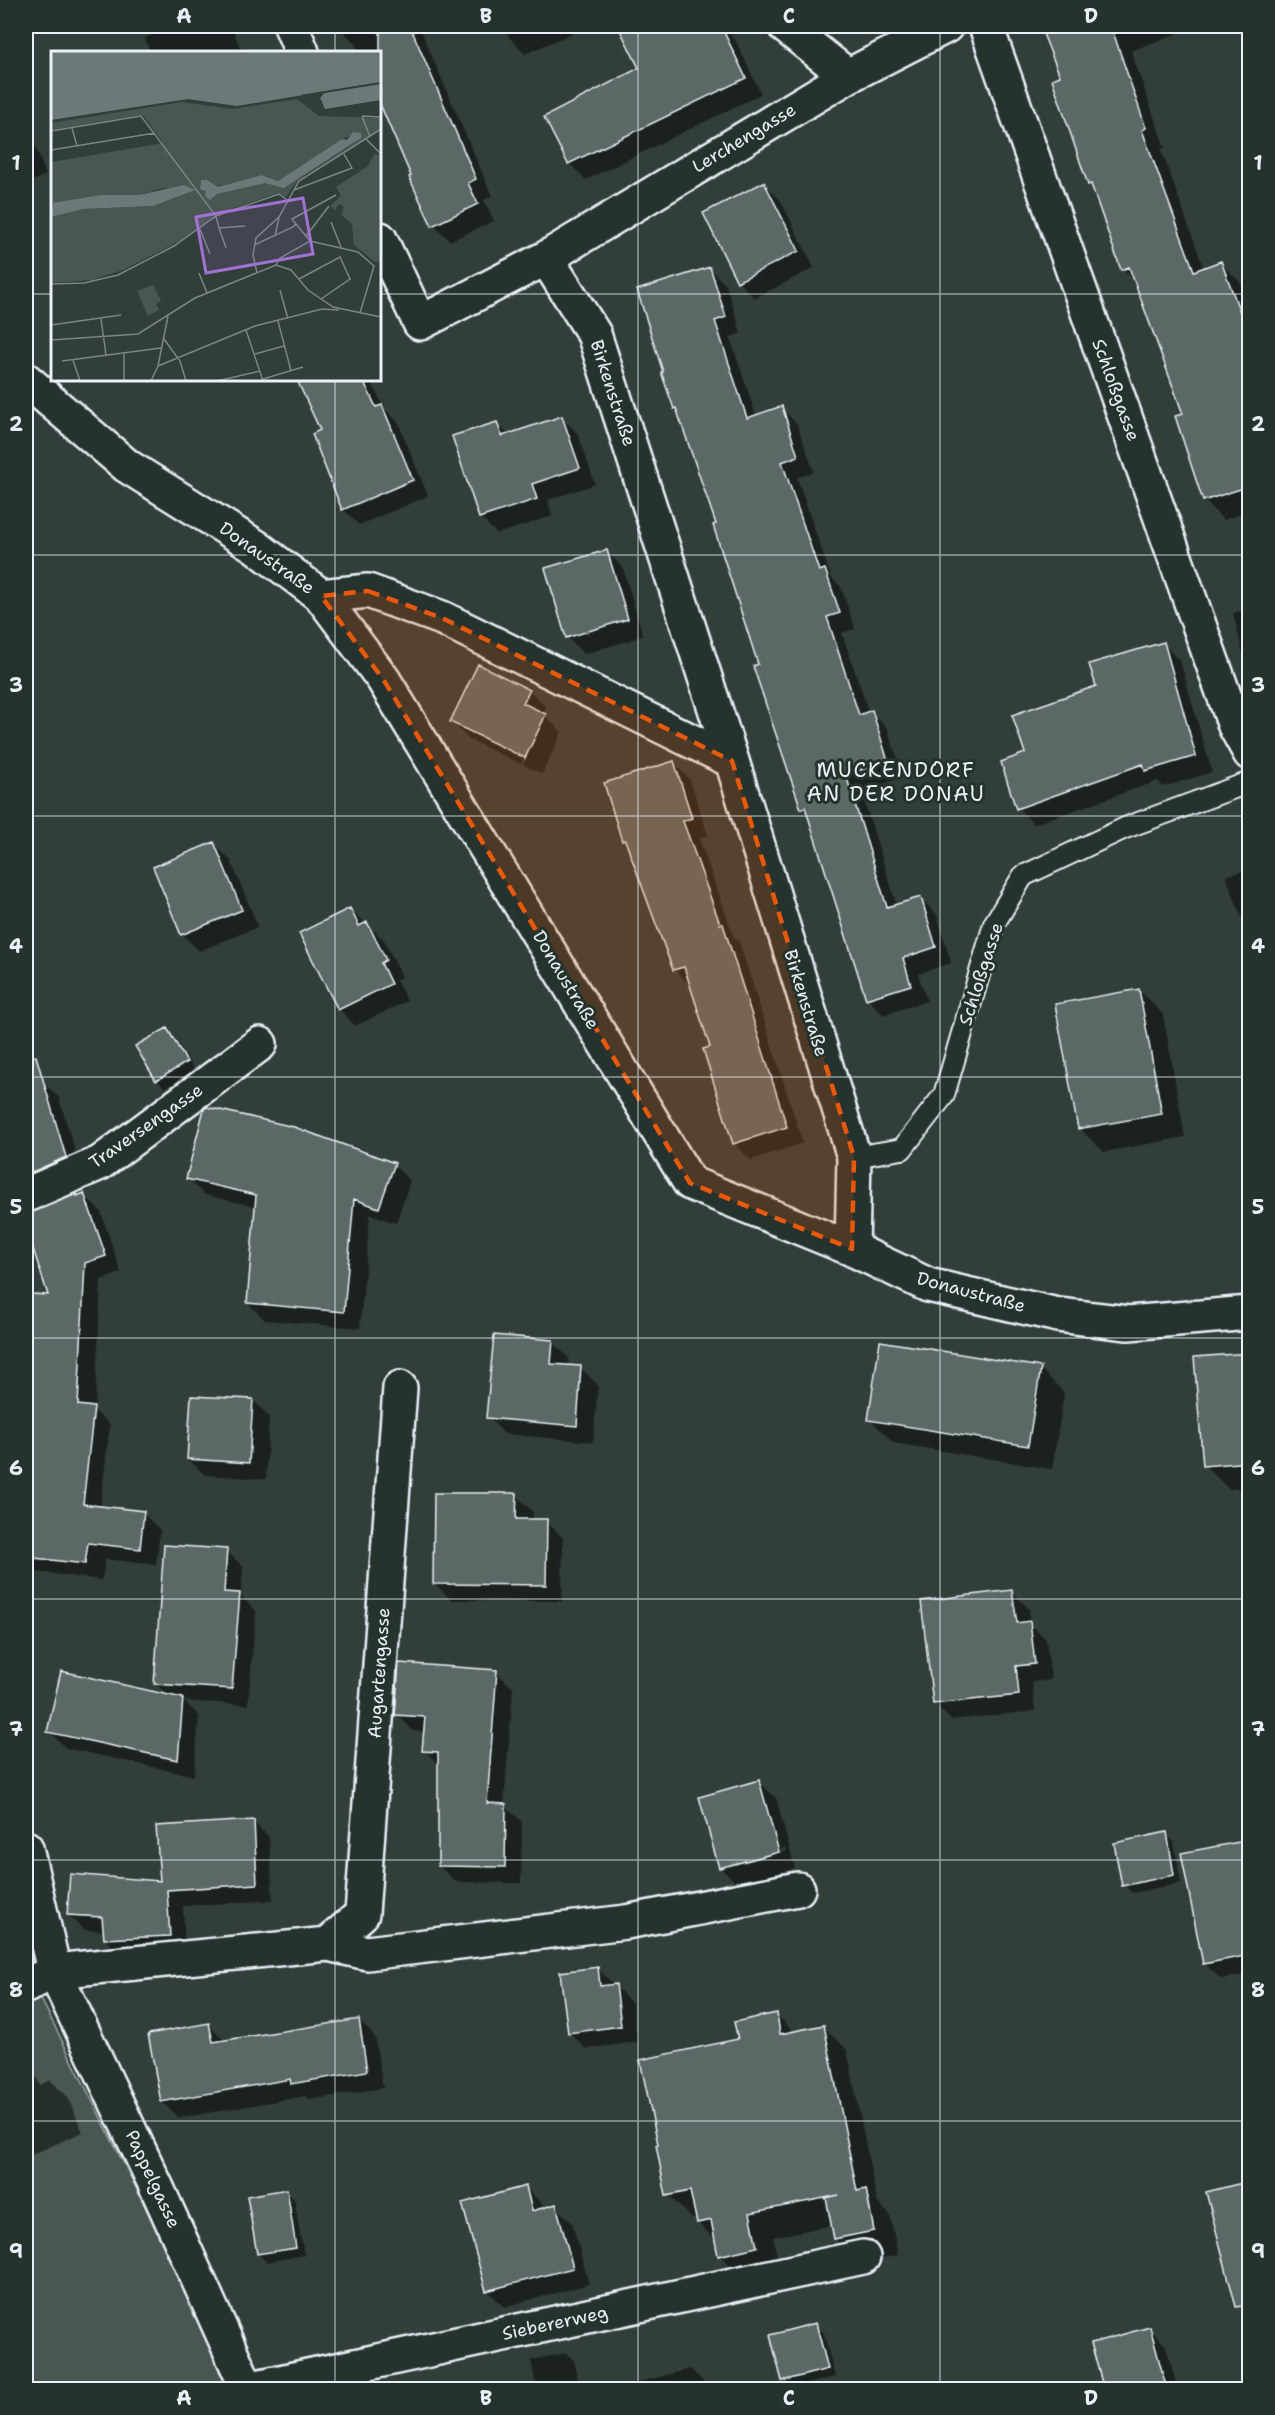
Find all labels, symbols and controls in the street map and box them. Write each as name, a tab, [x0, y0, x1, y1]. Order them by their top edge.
text: A	[176, 3, 192, 29]
text: B	[480, 3, 492, 29]
text: C	[783, 3, 795, 29]
text: D	[1084, 3, 1098, 29]
inset map	[51, 51, 381, 381]
street label: Lerchengasse	[688, 98, 800, 178]
text: 1	[11, 150, 21, 176]
text: 1	[1253, 150, 1263, 176]
street label: Schloßgasse	[1086, 336, 1146, 444]
street label: Birkenstraße	[584, 337, 642, 449]
text: 2	[9, 411, 23, 437]
text: 2	[1251, 411, 1265, 437]
street label: Donaustraße	[214, 516, 320, 600]
text: 3	[9, 672, 23, 698]
text: 3	[1251, 672, 1265, 698]
district label: MUCKENDORF AN DER DONAU	[807, 756, 985, 808]
street label: Schloßgasse	[953, 919, 1009, 1029]
street label: Donaustraße	[527, 926, 605, 1034]
text: 4	[9, 933, 23, 959]
text: 4	[1251, 933, 1265, 959]
street label: Birkenstraße	[778, 947, 834, 1059]
street label: Traversengasse	[84, 1078, 208, 1174]
text: 5	[10, 1194, 22, 1220]
text: 5	[1252, 1194, 1264, 1220]
street label: Donaustraße	[914, 1266, 1028, 1318]
text: 6	[9, 1455, 23, 1481]
text: 6	[1251, 1455, 1265, 1481]
street label: Augartengasse	[362, 1607, 396, 1739]
text: 7	[9, 1716, 23, 1742]
text: 7	[1251, 1716, 1265, 1742]
text: 8	[9, 1977, 23, 2003]
text: 8	[1251, 1977, 1265, 2003]
street label: Pappelgasse	[120, 2126, 186, 2232]
text: 9	[9, 2238, 23, 2264]
text: 9	[1251, 2238, 1265, 2264]
street label: Siebererweg	[500, 2300, 610, 2346]
text: A	[176, 2385, 192, 2411]
text: B	[480, 2385, 492, 2411]
text: C	[783, 2385, 795, 2411]
text: D	[1084, 2385, 1098, 2411]

